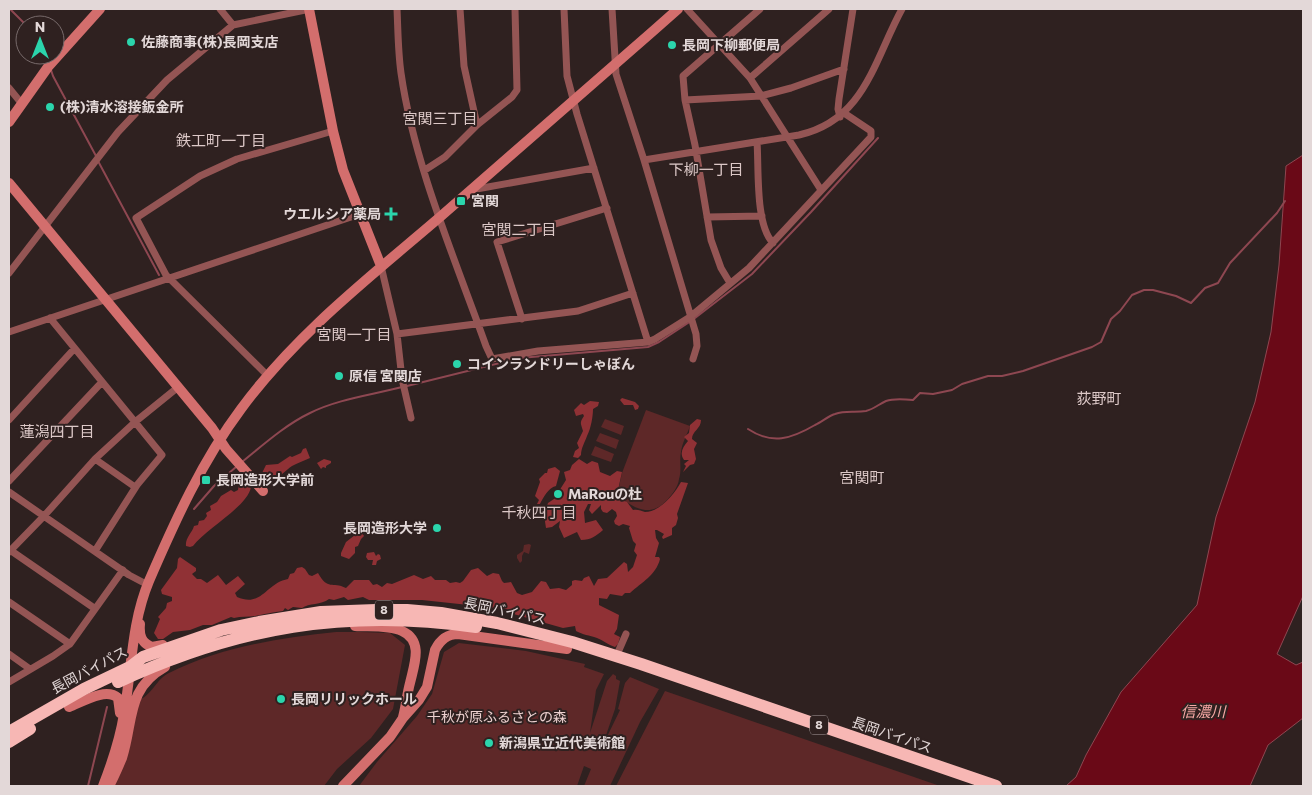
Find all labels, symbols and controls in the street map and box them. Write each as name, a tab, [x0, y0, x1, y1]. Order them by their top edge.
north arrow	[15, 15, 65, 65]
text: N	[35, 18, 45, 35]
place label: 佐藤商事(株)長岡支店	[141, 33, 279, 50]
marker: 佐藤商事(株)長岡支店	[125, 36, 137, 48]
place label: 長岡下柳郵便局	[682, 36, 780, 53]
marker: 長岡下柳郵便局	[666, 39, 678, 51]
place label: (株)清水溶接鈑金所	[60, 98, 184, 115]
marker: (株)清水溶接鈑金所	[44, 101, 56, 113]
district label: 宮関三丁目	[402, 109, 478, 127]
district label: 鉄工町一丁目	[176, 131, 266, 149]
district label: 下柳一丁目	[668, 160, 744, 178]
place label: 宮関	[471, 192, 499, 209]
marker: 宮関	[455, 195, 467, 207]
place label: ウエルシア薬局	[283, 205, 381, 222]
marker: ウエルシア薬局	[385, 208, 397, 220]
district label: 宮関二丁目	[481, 220, 557, 238]
district label: 宮関一丁目	[316, 325, 392, 343]
place label: コインランドリーしゃぼん	[467, 355, 635, 372]
marker: コインランドリーしゃぼん	[451, 358, 463, 370]
place label: 原信 宮関店	[349, 367, 422, 384]
marker: 原信 宮関店	[333, 370, 345, 382]
district label: 荻野町	[1076, 389, 1122, 407]
district label: 蓮潟四丁目	[19, 422, 95, 440]
district label: 宮関町	[839, 468, 885, 486]
place label: 長岡造形大学前	[216, 471, 314, 488]
marker: 長岡造形大学前	[200, 474, 212, 486]
place label: MaRouの杜	[568, 485, 642, 502]
marker: MaRouの杜	[552, 488, 564, 500]
district label: 千秋四丁目	[501, 503, 577, 521]
place label: 長岡造形大学	[343, 519, 427, 536]
marker: 長岡造形大学	[431, 522, 443, 534]
street label: 長岡バイパス	[462, 593, 548, 628]
road number: 8	[375, 600, 393, 620]
street label: 長岡バイパス	[48, 642, 130, 697]
place label: 長岡リリックホール	[291, 690, 417, 707]
marker: 長岡リリックホール	[275, 693, 287, 705]
water label: 信濃川	[1180, 702, 1227, 720]
park label: 千秋が原ふるさとの森	[427, 708, 567, 725]
street label: 長岡バイパス	[850, 713, 935, 756]
road number: 8	[810, 716, 828, 734]
place label: 新潟県立近代美術館	[499, 734, 625, 751]
marker: 新潟県立近代美術館	[483, 737, 495, 749]

